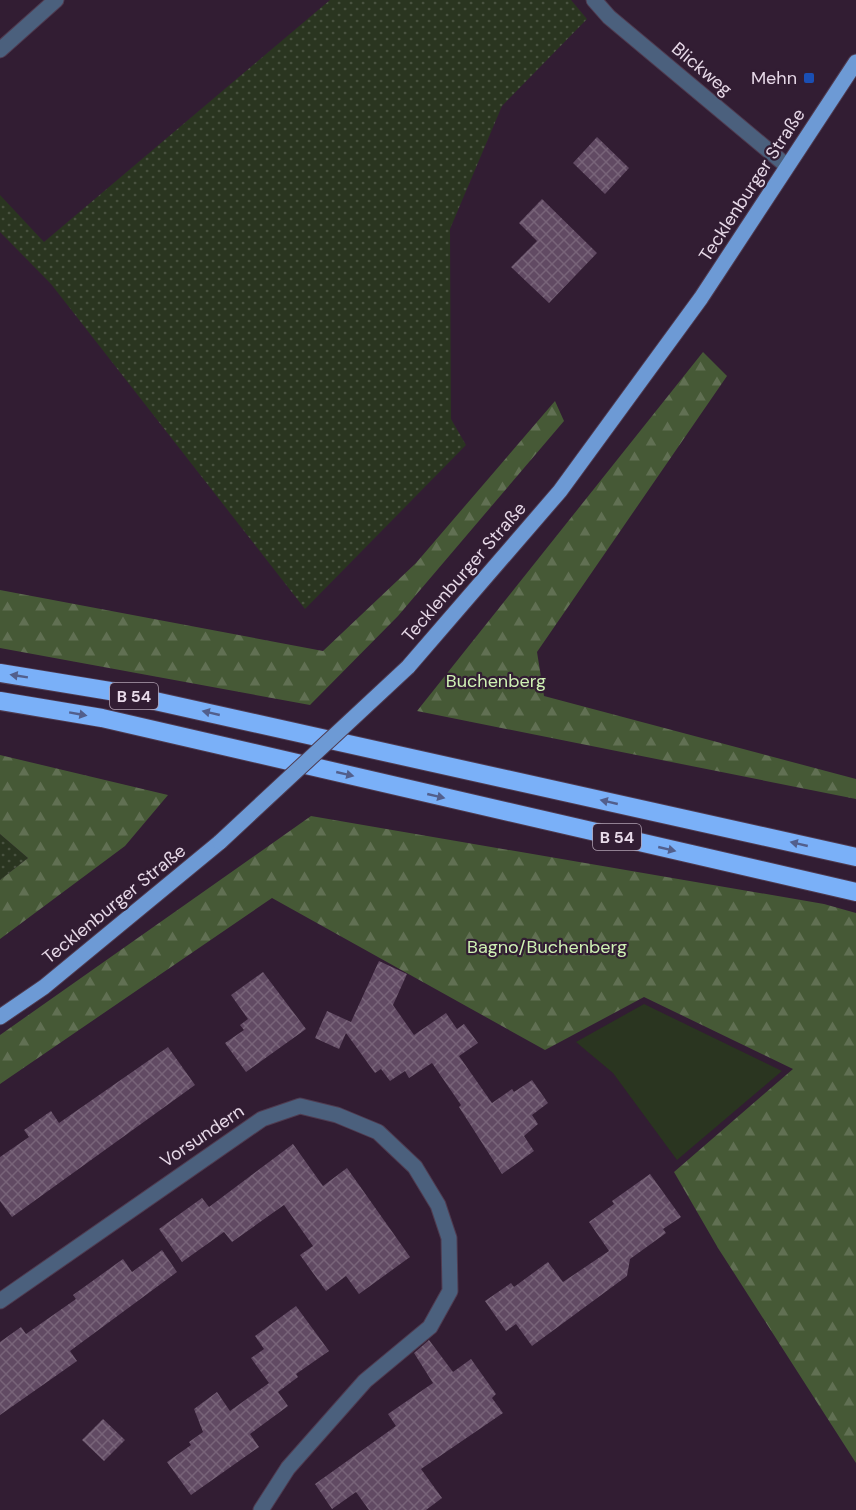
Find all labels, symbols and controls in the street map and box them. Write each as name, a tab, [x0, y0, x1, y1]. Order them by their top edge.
street label: Blickweg	[667, 37, 737, 101]
place label: Mehn	[751, 66, 797, 90]
marker: Mehn	[802, 71, 816, 85]
street label: Tecklenburger Straße	[694, 104, 810, 266]
street label: Tecklenburger Straße	[397, 497, 531, 647]
park label: Buchenberg	[446, 669, 546, 693]
one-way arrow	[10, 671, 29, 680]
road number: B 54	[110, 683, 158, 709]
one-way arrow	[201, 708, 220, 718]
one-way arrow	[69, 710, 88, 719]
one-way arrow	[336, 770, 354, 780]
one-way arrow	[427, 791, 445, 801]
one-way arrow	[599, 797, 618, 806]
road number: B 54	[593, 824, 641, 850]
street label: Tecklenburger Straße	[37, 839, 191, 969]
one-way arrow	[790, 839, 808, 849]
one-way arrow	[658, 844, 676, 854]
park label: Bagno/Buchenberg	[467, 935, 627, 959]
street label: Vorsundern	[155, 1099, 249, 1173]

